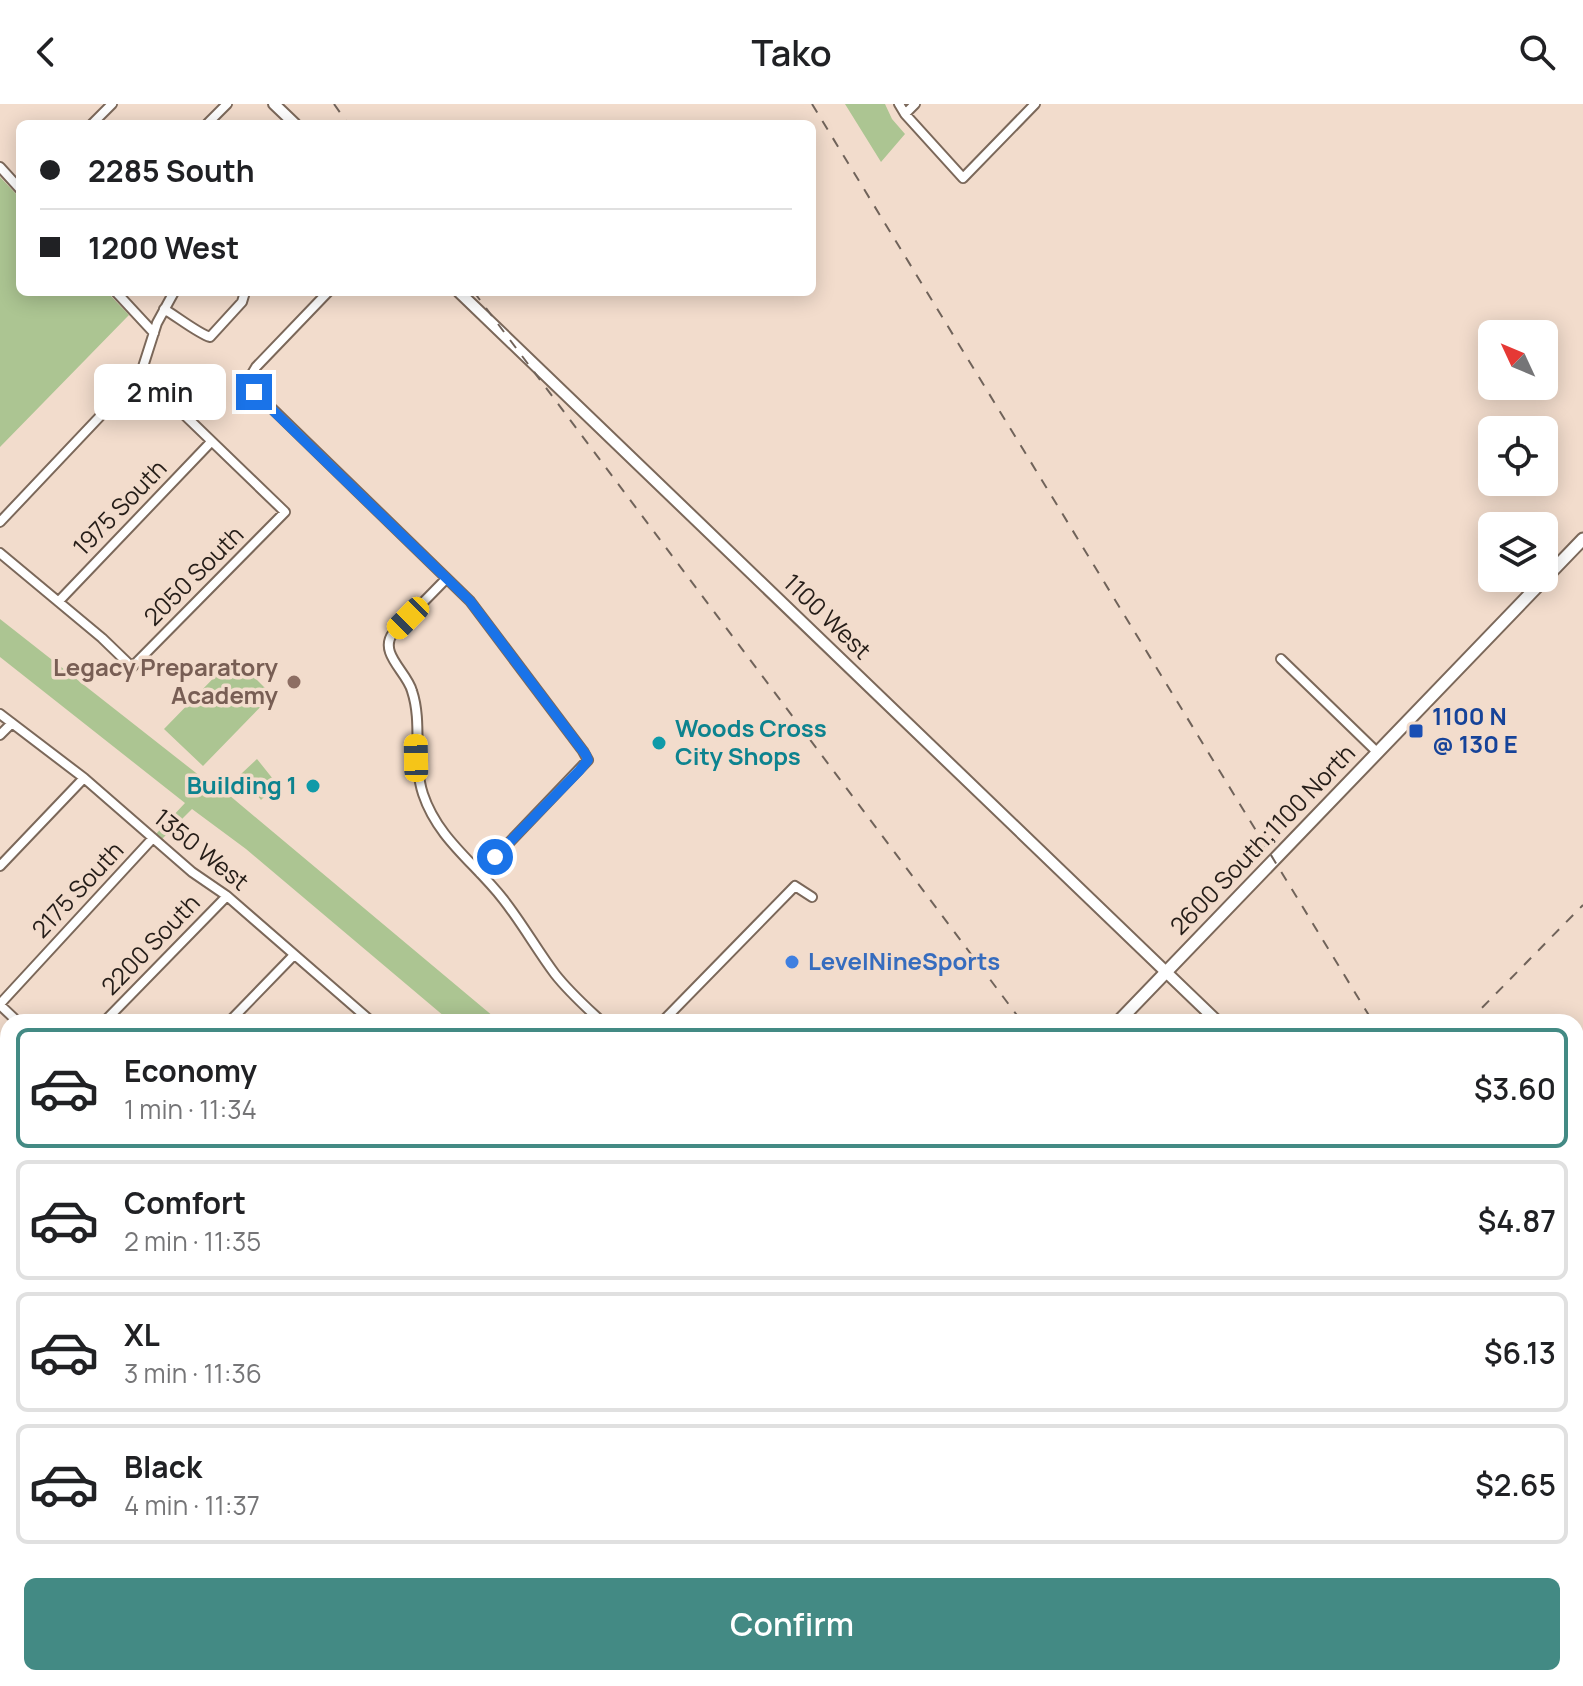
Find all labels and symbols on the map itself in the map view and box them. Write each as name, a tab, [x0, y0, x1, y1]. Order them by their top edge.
north arrow	[1478, 320, 1558, 400]
callout: 2 min	[94, 364, 226, 420]
route end	[236, 374, 272, 410]
street label: 1975 South	[65, 452, 173, 562]
street label: 2050 South	[136, 518, 250, 632]
street label: 1100 West	[777, 566, 879, 666]
car	[383, 593, 433, 643]
place label: Legacy Preparatory Academy	[53, 650, 279, 711]
marker: Legacy Preparatory Academy	[285, 673, 303, 691]
place label: 1100 N @ 130 E	[1432, 699, 1518, 760]
place label: Woods Cross City Shops	[675, 711, 827, 772]
marker: 1100 N @ 130 E	[1407, 722, 1425, 740]
car	[404, 734, 428, 782]
marker: Woods Cross City Shops	[650, 734, 668, 752]
street label: 2600 South;1100 North	[1162, 736, 1362, 941]
place label: Building 1	[187, 768, 297, 801]
marker: Building 1	[304, 777, 322, 795]
street label: 1350 West	[148, 800, 256, 897]
street label: 2175 South	[24, 834, 130, 944]
route start	[477, 839, 513, 875]
street label: 2200 South	[93, 886, 206, 1002]
place label: LevelNineSports	[808, 944, 1000, 977]
marker: LevelNineSports	[783, 953, 801, 971]

